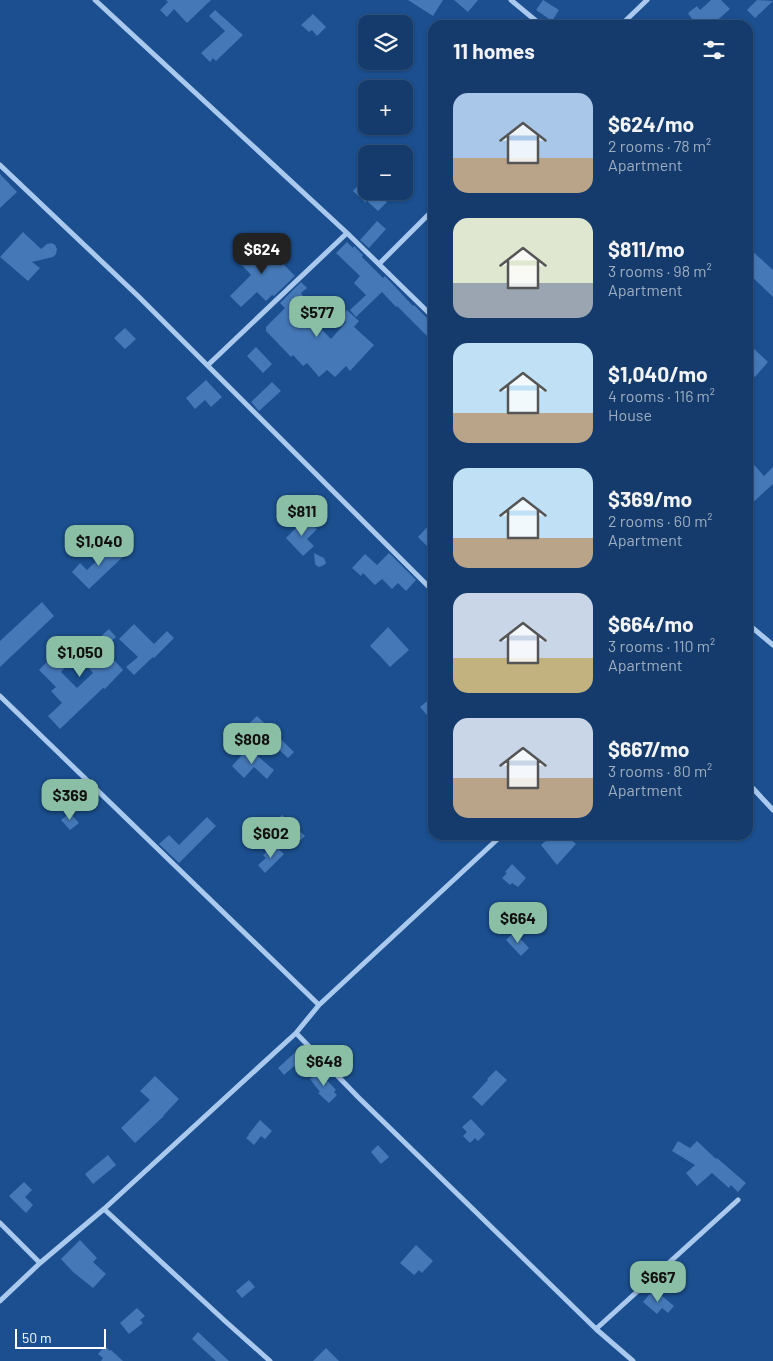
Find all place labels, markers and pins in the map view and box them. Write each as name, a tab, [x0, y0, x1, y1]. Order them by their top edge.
pin: $624	[232, 232, 292, 275]
pin: $577	[287, 296, 347, 338]
pin: $811	[272, 494, 332, 537]
pin: $1,040	[58, 524, 140, 567]
pin: $1,050	[39, 636, 121, 678]
pin: $808	[222, 722, 282, 765]
pin: $369	[40, 778, 100, 821]
pin: $602	[241, 816, 301, 859]
pin: $664	[488, 902, 548, 944]
pin: $648	[294, 1044, 354, 1087]
pin: $667	[628, 1260, 688, 1303]

